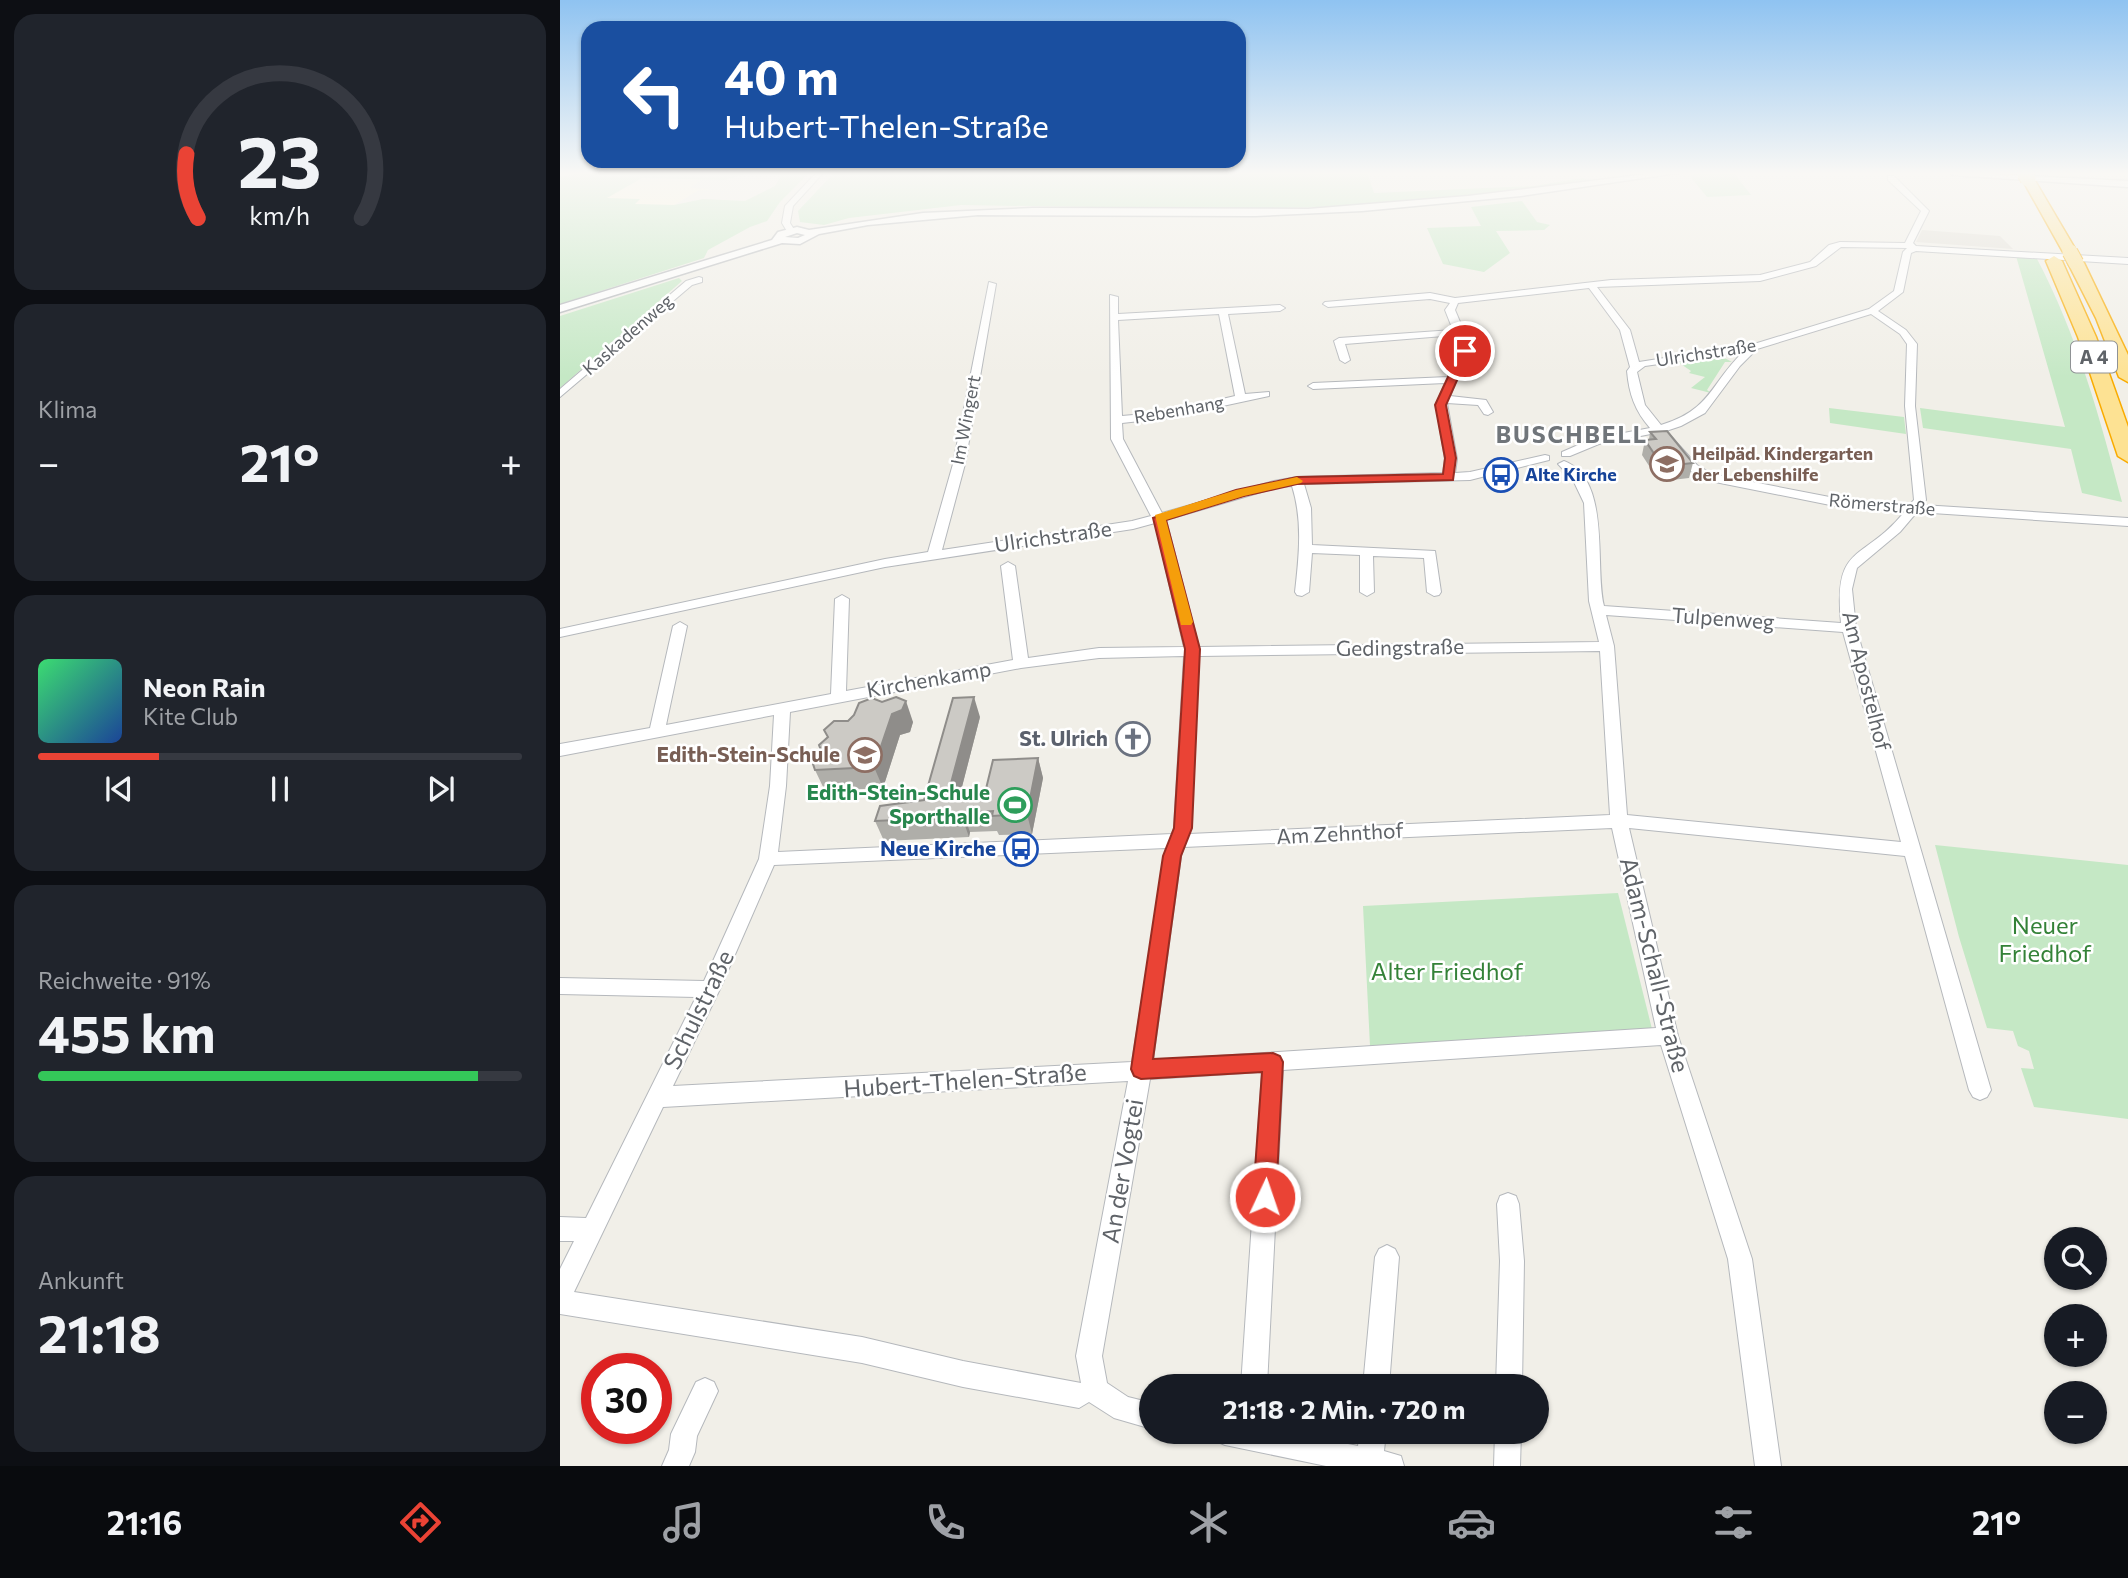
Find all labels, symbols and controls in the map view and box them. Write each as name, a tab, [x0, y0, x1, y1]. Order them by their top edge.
text: 40 m	[724, 45, 839, 105]
icon: left	[609, 49, 700, 140]
text: Hubert-Thelen-Straße	[724, 105, 1049, 145]
text: 23	[238, 115, 322, 204]
text: km/h	[250, 200, 310, 230]
street label: Kaskadenweg	[578, 289, 677, 379]
pin	[1435, 321, 1495, 381]
icon: arrive	[1446, 332, 1484, 370]
street label: Ulrichstraße	[1654, 333, 1757, 371]
road number: A 4	[2071, 342, 2117, 372]
street label: Im Wingert	[946, 373, 985, 467]
street label: Rebenhang	[1132, 390, 1226, 428]
text: Klima	[38, 395, 97, 423]
district label: BUSCHBELL	[1496, 420, 1648, 448]
text: 21°	[240, 429, 319, 493]
text: −	[38, 438, 60, 485]
text: +	[500, 438, 522, 485]
place label: Heilpäd. Kindergarten der Lebenshilfe	[1692, 442, 1873, 485]
school or university icon: Heilpäd. Kindergarten der Lebenshilfe	[1648, 445, 1686, 483]
bus stop icon: Alte Kirche	[1482, 456, 1520, 494]
place label: Alte Kirche	[1525, 463, 1617, 485]
street label: Römerstraße	[1828, 488, 1936, 520]
street label: Ulrichstraße	[993, 515, 1113, 556]
street label: Tulpenweg	[1671, 601, 1775, 634]
street label: Am Apostelhof	[1838, 608, 1897, 754]
street label: Gedingstraße	[1336, 633, 1464, 660]
street label: Kirchenkamp	[864, 655, 993, 702]
text: Neon Rain	[143, 671, 266, 702]
text: Kite Club	[143, 702, 238, 730]
church icon: St. Ulrich	[1114, 720, 1152, 758]
place label: St. Ulrich	[1019, 725, 1108, 750]
school or university icon: Edith-Stein-Schule	[846, 736, 884, 774]
place label: Edith-Stein-Schule	[656, 741, 840, 766]
icon: previous	[100, 770, 138, 808]
icon: pause	[261, 770, 299, 808]
icon: next	[422, 770, 460, 808]
place label: Edith-Stein-Schule Sporthalle	[806, 779, 990, 828]
sports icon: Edith-Stein-Schule Sporthalle	[996, 786, 1034, 824]
street label: Am Zehnthof	[1276, 817, 1405, 848]
bus stop icon: Neue Kirche	[1002, 830, 1040, 868]
place label: Neue Kirche	[880, 835, 996, 860]
street label: Adam-Schall-Straße	[1615, 854, 1696, 1075]
park label: Neuer Friedhof	[1998, 910, 2092, 967]
street label: Schulstraße	[656, 945, 739, 1074]
park label: Alter Friedhof	[1371, 956, 1524, 985]
text: Reichweite · 91%	[38, 966, 211, 994]
text: 455 km	[38, 1000, 216, 1064]
street label: Hubert-Thelen-Straße	[842, 1057, 1087, 1102]
street label: An der Vogtei	[1095, 1096, 1149, 1245]
position arrow	[1228, 1160, 1302, 1234]
map controls	[2044, 1227, 2107, 1444]
button: search	[2044, 1227, 2107, 1290]
text: Ankunft	[38, 1266, 124, 1294]
text: 21:18	[38, 1300, 161, 1364]
button: +	[2044, 1304, 2107, 1367]
speed limit sign: 30	[581, 1353, 672, 1444]
button: −	[2044, 1381, 2107, 1444]
text: 21:18 · 2 Min. · 720 m	[1223, 1393, 1465, 1424]
icon: directions	[396, 1498, 445, 1547]
icon: music	[659, 1498, 708, 1547]
icon: phone	[921, 1498, 970, 1547]
icon: climate	[1184, 1498, 1233, 1547]
icon: car	[1447, 1498, 1496, 1547]
icon: filters	[1709, 1498, 1758, 1547]
text: 21:16	[107, 1502, 182, 1542]
text: 21°	[1972, 1502, 2021, 1542]

